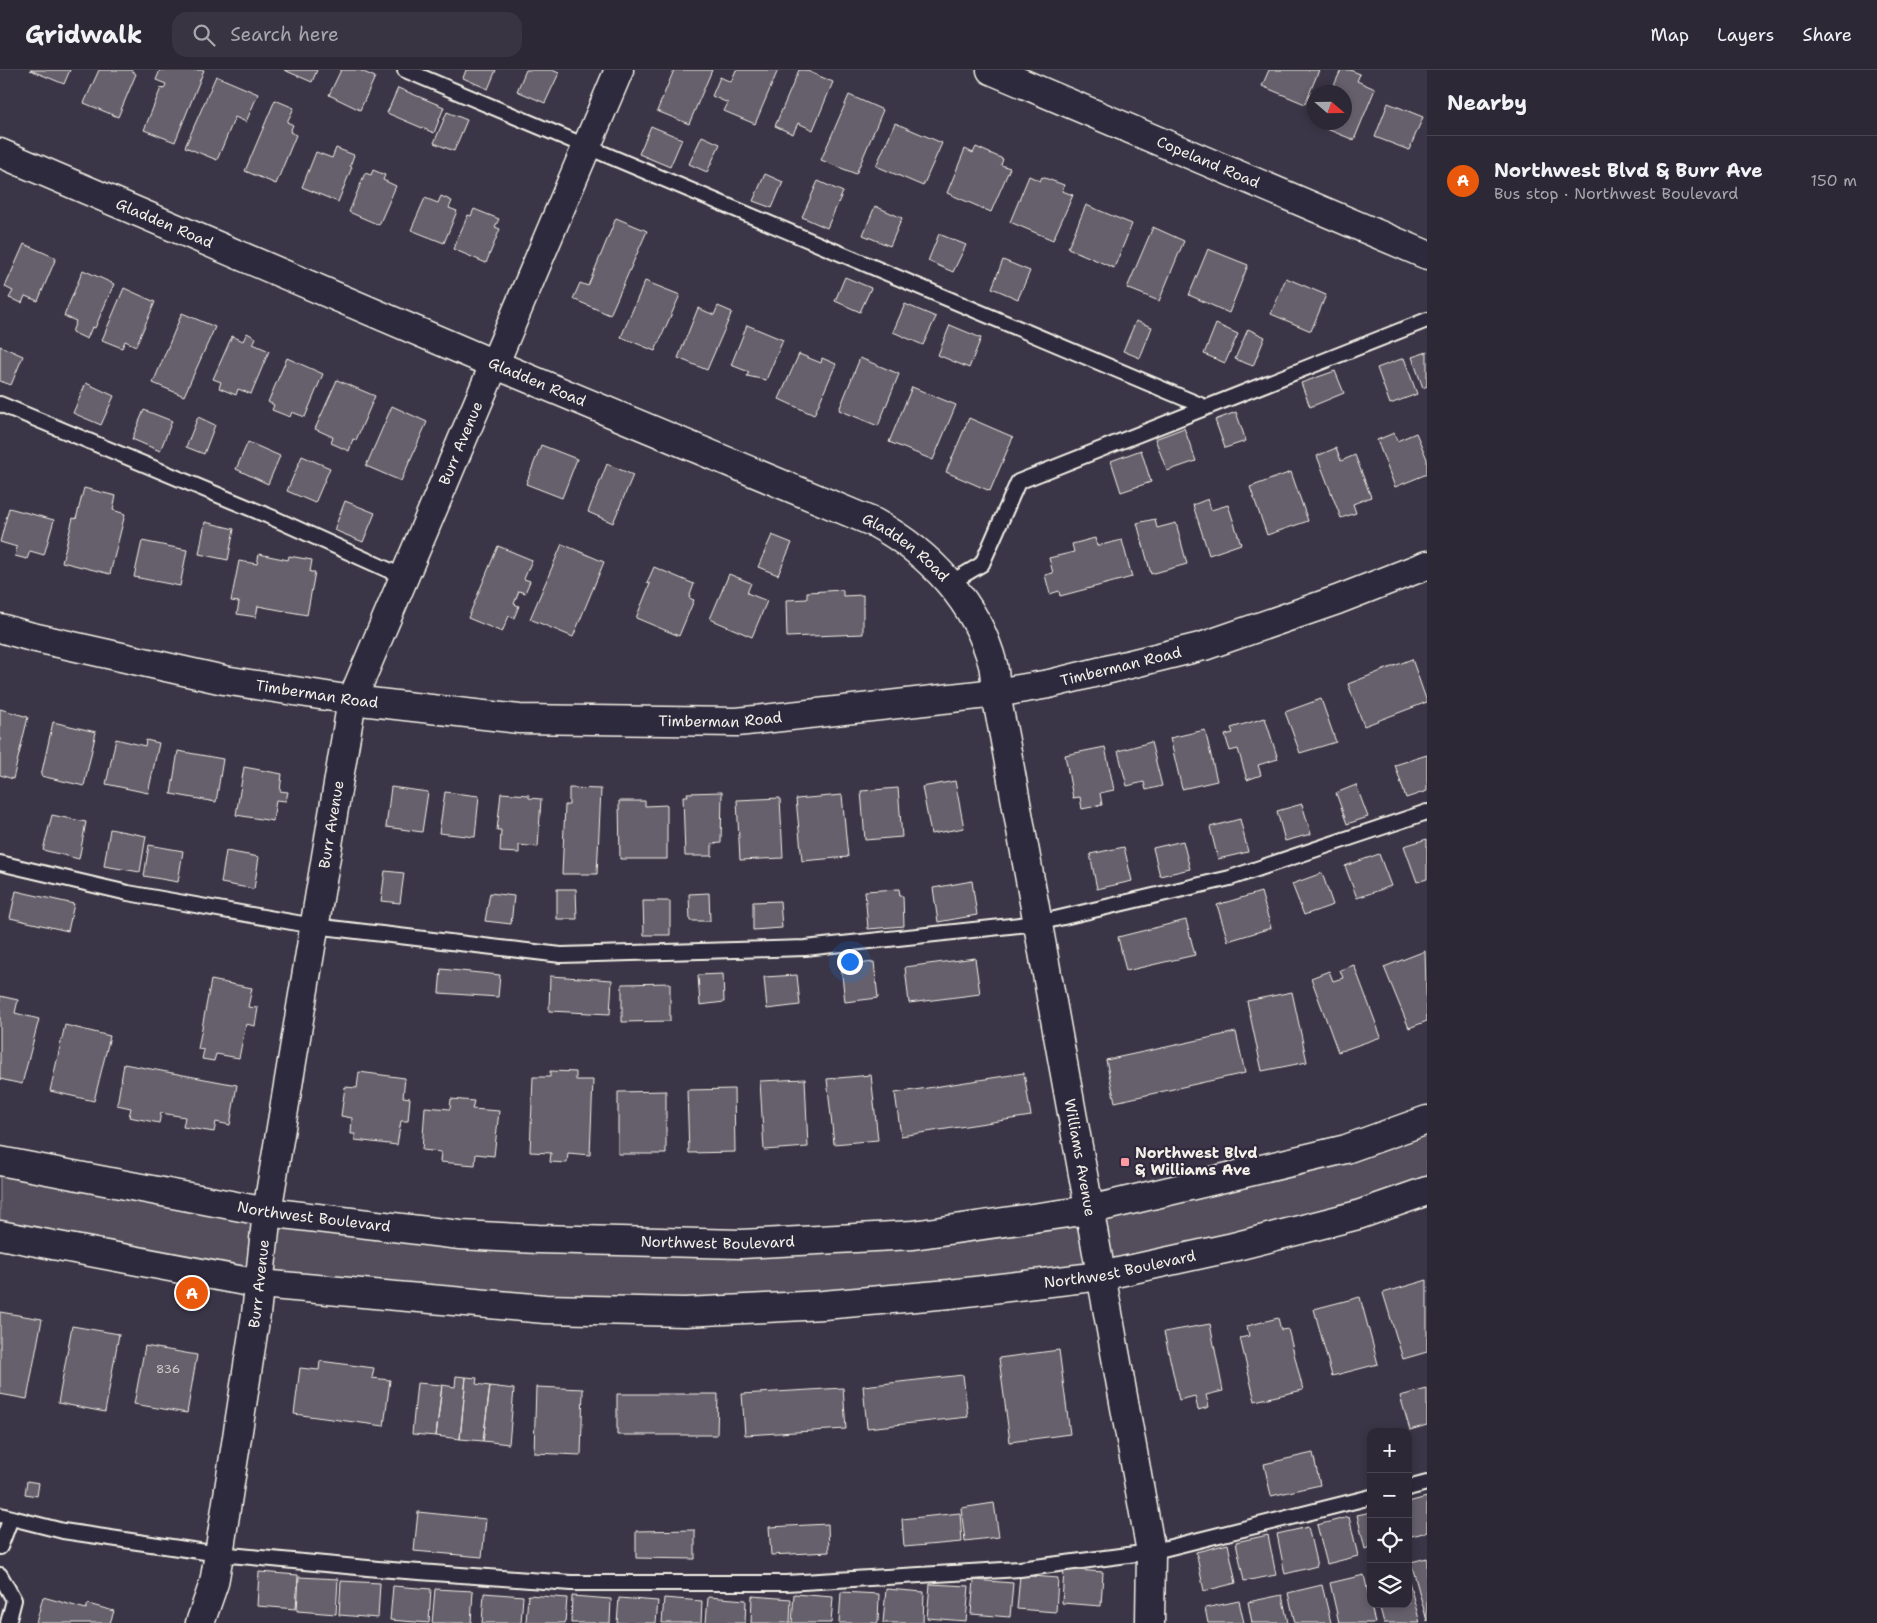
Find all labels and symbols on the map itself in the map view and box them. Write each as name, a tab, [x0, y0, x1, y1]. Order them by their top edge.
north arrow	[1307, 85, 1352, 130]
street label: Copeland Road	[1154, 131, 1263, 193]
street label: Gladden Road	[113, 194, 217, 253]
street label: Gladden Road	[485, 353, 590, 412]
street label: Burr Avenue	[434, 398, 487, 488]
street label: Gladden Road	[859, 509, 954, 586]
street label: Timberman Road	[1058, 642, 1184, 691]
street label: Timberman Road	[254, 675, 380, 713]
street label: Timberman Road	[658, 707, 784, 732]
street label: Burr Avenue	[314, 779, 348, 870]
your location	[837, 949, 863, 975]
street label: Williams Avenue	[1060, 1097, 1100, 1218]
place label: Northwest Blvd & Williams Ave	[1135, 1143, 1258, 1180]
marker: Northwest Blvd & Williams Ave	[1119, 1156, 1131, 1168]
street label: Northwest Boulevard	[236, 1197, 392, 1237]
street label: Northwest Boulevard	[640, 1231, 796, 1254]
street label: Burr Avenue	[244, 1238, 274, 1330]
street label: Northwest Boulevard	[1043, 1245, 1198, 1293]
pin: A	[176, 1274, 208, 1312]
house number: 836	[156, 1361, 180, 1377]

